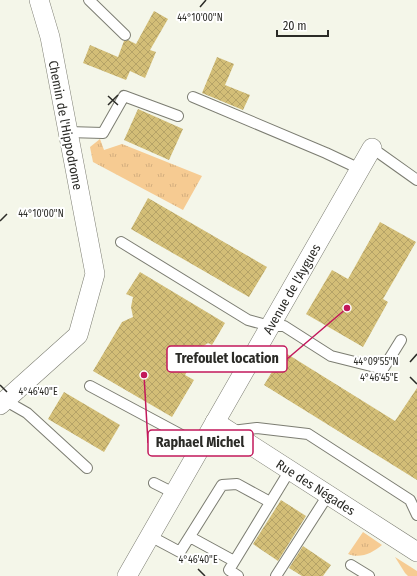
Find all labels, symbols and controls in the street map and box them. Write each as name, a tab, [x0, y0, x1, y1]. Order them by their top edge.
text: 44°10'00"N	[177, 12, 223, 24]
scale bar	[277, 12, 328, 38]
text: 20 m	[283, 19, 307, 33]
street label: Chemin de l'Hippodrome	[46, 59, 85, 191]
text: 44°10'00"N	[18, 208, 64, 220]
street label: Avenue de l'Aygues	[260, 241, 324, 337]
callout: Trefoulet location	[167, 346, 287, 372]
text: Trefoulet location	[175, 350, 279, 367]
text: 44°09'55"N	[353, 356, 399, 368]
text: 4°46'45"E	[360, 372, 398, 384]
text: 4°46'40"E	[18, 386, 58, 398]
callout: Raphael Michel	[148, 430, 253, 456]
text: Raphael Michel	[156, 434, 244, 451]
street label: Rue des Négades	[273, 456, 358, 519]
text: 4°46'40"E	[178, 554, 218, 566]

